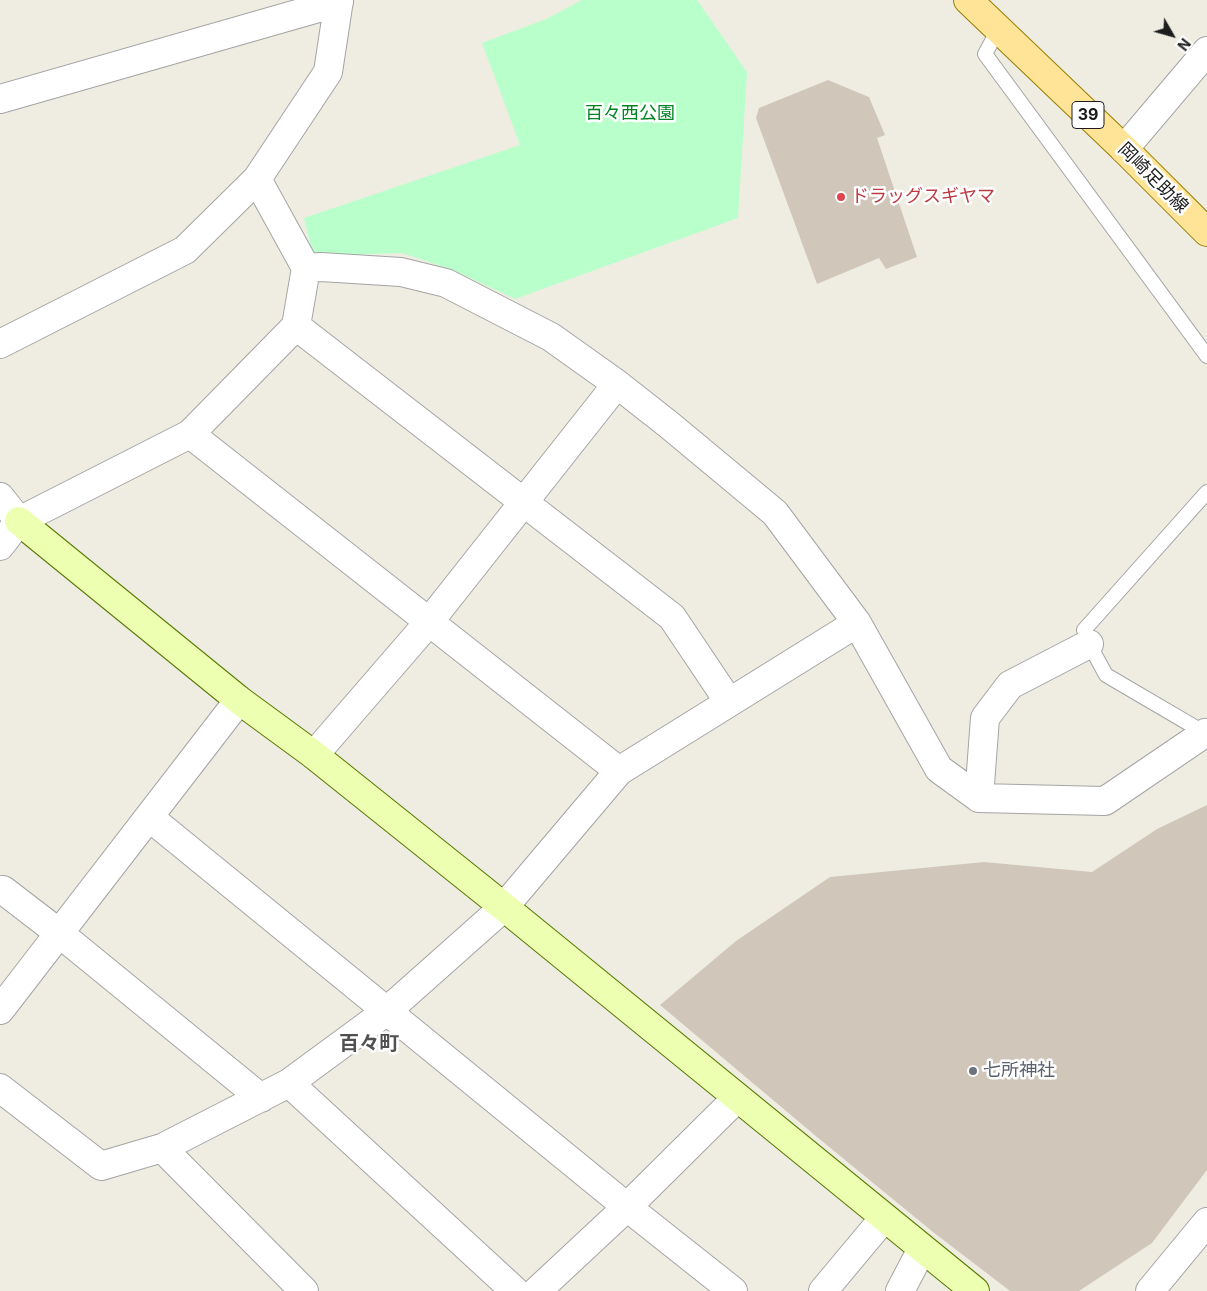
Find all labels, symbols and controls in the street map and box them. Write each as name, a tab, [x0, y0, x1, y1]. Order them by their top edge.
north arrow	[1147, 10, 1197, 60]
text: N	[1174, 35, 1194, 54]
road number: 39	[1072, 102, 1104, 128]
park label: 百々西公園	[585, 103, 675, 125]
street label: 岡崎足助線	[1114, 139, 1192, 217]
place label: ドラッグスギヤマ	[851, 186, 995, 208]
marker: ドラッグスギヤマ	[835, 191, 847, 203]
district label: 百々町	[339, 1032, 399, 1056]
place label: 七所神社	[983, 1060, 1055, 1082]
marker: 七所神社	[967, 1065, 979, 1077]

